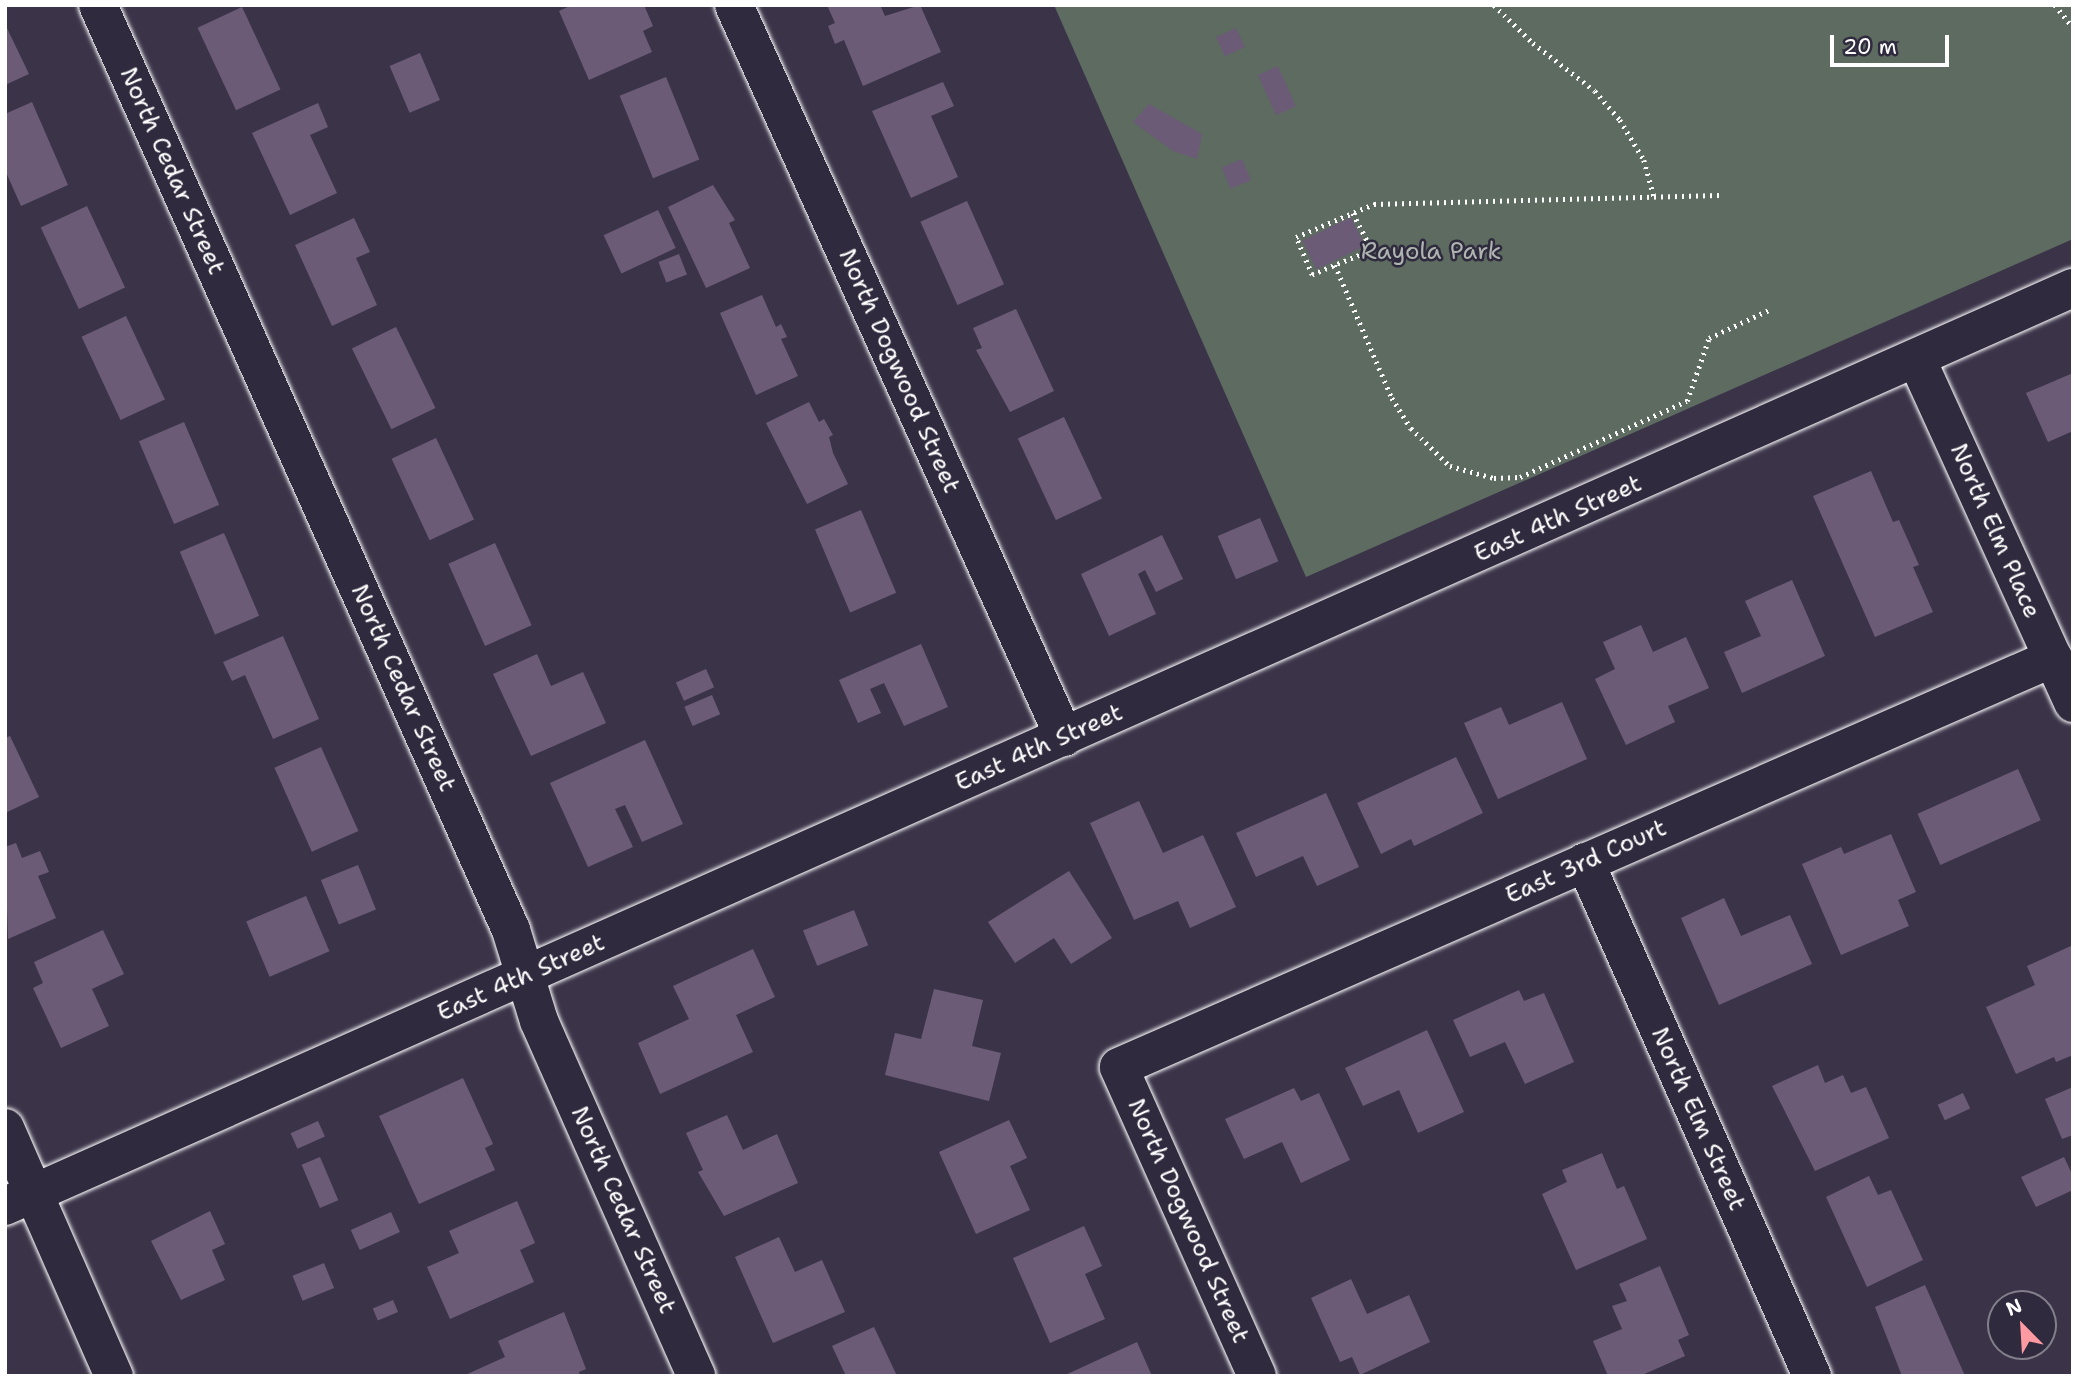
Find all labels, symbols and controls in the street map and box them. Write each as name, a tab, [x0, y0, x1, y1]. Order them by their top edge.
scale bar	[1833, 21, 1952, 65]
text: 20 m	[1843, 33, 1897, 61]
street label: North Cedar Street	[113, 63, 231, 279]
park label: Rayola Park	[1361, 238, 1501, 266]
street label: North Dogwood Street	[832, 244, 966, 498]
street label: North Elm Place	[1944, 439, 2046, 623]
street label: East 4th Street	[1470, 469, 1646, 569]
street label: North Cedar Street	[344, 580, 462, 796]
street label: East 4th Street	[951, 698, 1127, 798]
street label: East 3rd Court	[1501, 814, 1671, 910]
street label: East 4th Street	[433, 928, 609, 1028]
street label: North Elm Street	[1645, 1023, 1751, 1215]
street label: North Dogwood Street	[1121, 1094, 1255, 1348]
street label: North Cedar Street	[564, 1102, 682, 1318]
north arrow	[1987, 1290, 2057, 1360]
text: N	[2002, 1293, 2026, 1322]

